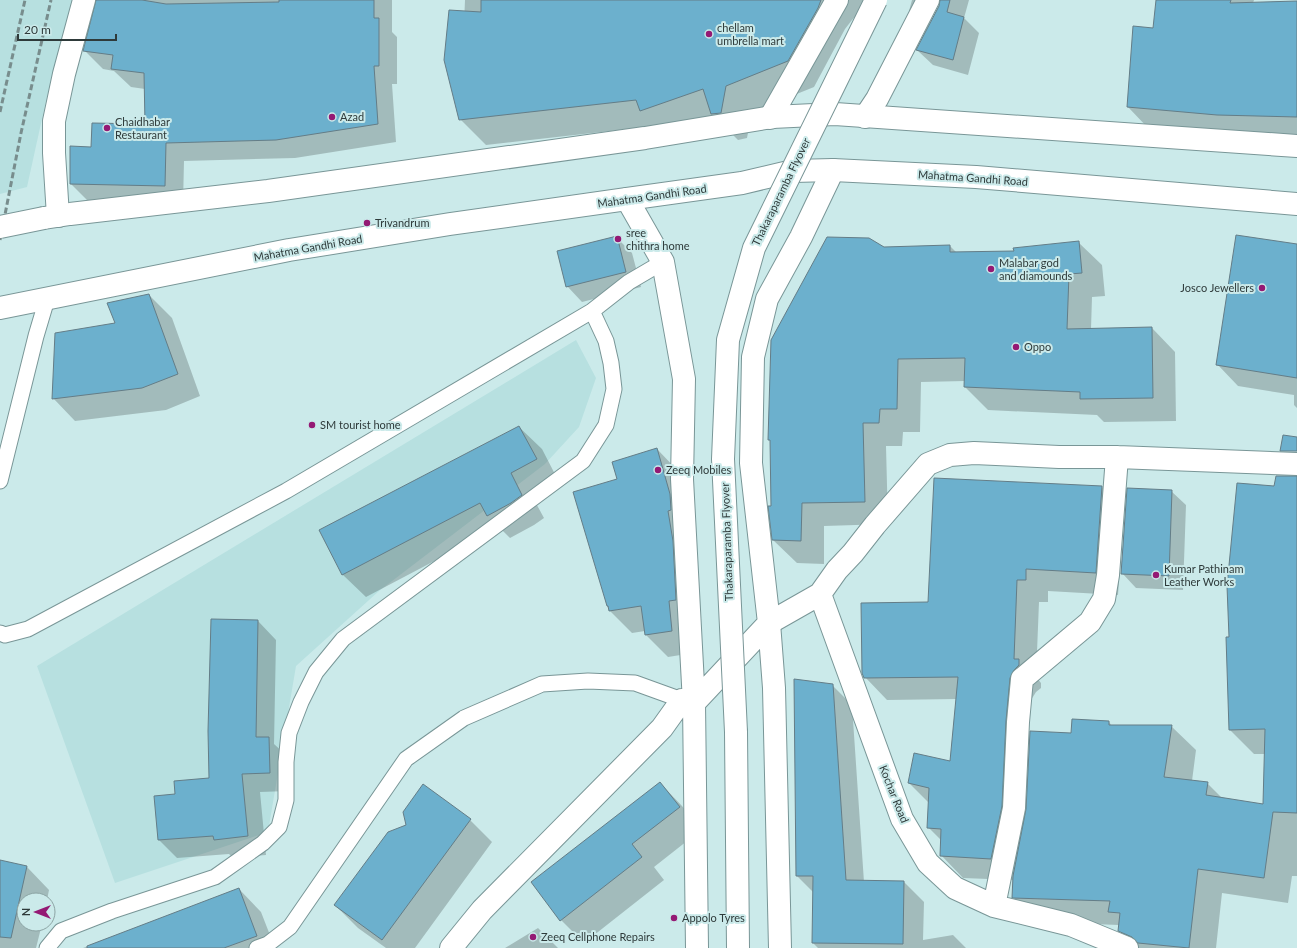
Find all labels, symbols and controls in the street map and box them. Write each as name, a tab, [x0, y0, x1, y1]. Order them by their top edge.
scale bar	[18, 16, 116, 42]
place label: chellam umbrella mart	[717, 21, 784, 47]
text: 20 m	[24, 22, 51, 37]
marker: chellam umbrella mart	[704, 29, 714, 39]
place label: Azad	[340, 110, 364, 123]
marker: Azad	[327, 112, 337, 122]
place label: Chaidhabar Restaurant	[115, 115, 170, 141]
marker: Chaidhabar Restaurant	[102, 123, 112, 133]
street label: Thakaraparamba Flyover	[749, 136, 812, 248]
street label: Mahatma Gandhi Road	[918, 167, 1028, 188]
street label: Mahatma Gandhi Road	[597, 181, 707, 210]
place label: Trivandrum	[375, 216, 429, 229]
marker: Trivandrum	[362, 218, 372, 228]
place label: sree chithra home	[626, 226, 690, 252]
street label: Mahatma Gandhi Road	[253, 232, 363, 263]
marker: sree chithra home	[613, 234, 623, 244]
place label: Malabar god and diamounds	[999, 256, 1073, 282]
marker: Malabar god and diamounds	[986, 264, 996, 274]
place label: Josco Jewellers	[1180, 281, 1254, 294]
marker: Josco Jewellers	[1257, 283, 1267, 293]
place label: Oppo	[1024, 340, 1051, 353]
marker: Oppo	[1011, 342, 1021, 352]
place label: SM tourist home	[320, 418, 401, 431]
marker: SM tourist home	[307, 420, 317, 430]
place label: Zeeq Mobiles	[666, 463, 731, 476]
marker: Zeeq Mobiles	[653, 465, 663, 475]
street label: Thakaraparamba Flyover	[718, 483, 735, 602]
place label: Kumar Pathinam Leather Works	[1164, 562, 1243, 588]
marker: Kumar Pathinam Leather Works	[1151, 570, 1161, 580]
street label: Kochar Road	[877, 763, 912, 825]
north arrow	[16, 892, 56, 932]
text: N	[19, 908, 32, 916]
place label: Appolo Tyres	[682, 911, 745, 924]
marker: Appolo Tyres	[669, 913, 679, 923]
place label: Zeeq Cellphone Repairs	[541, 930, 655, 943]
marker: Zeeq Cellphone Repairs	[528, 932, 538, 942]

